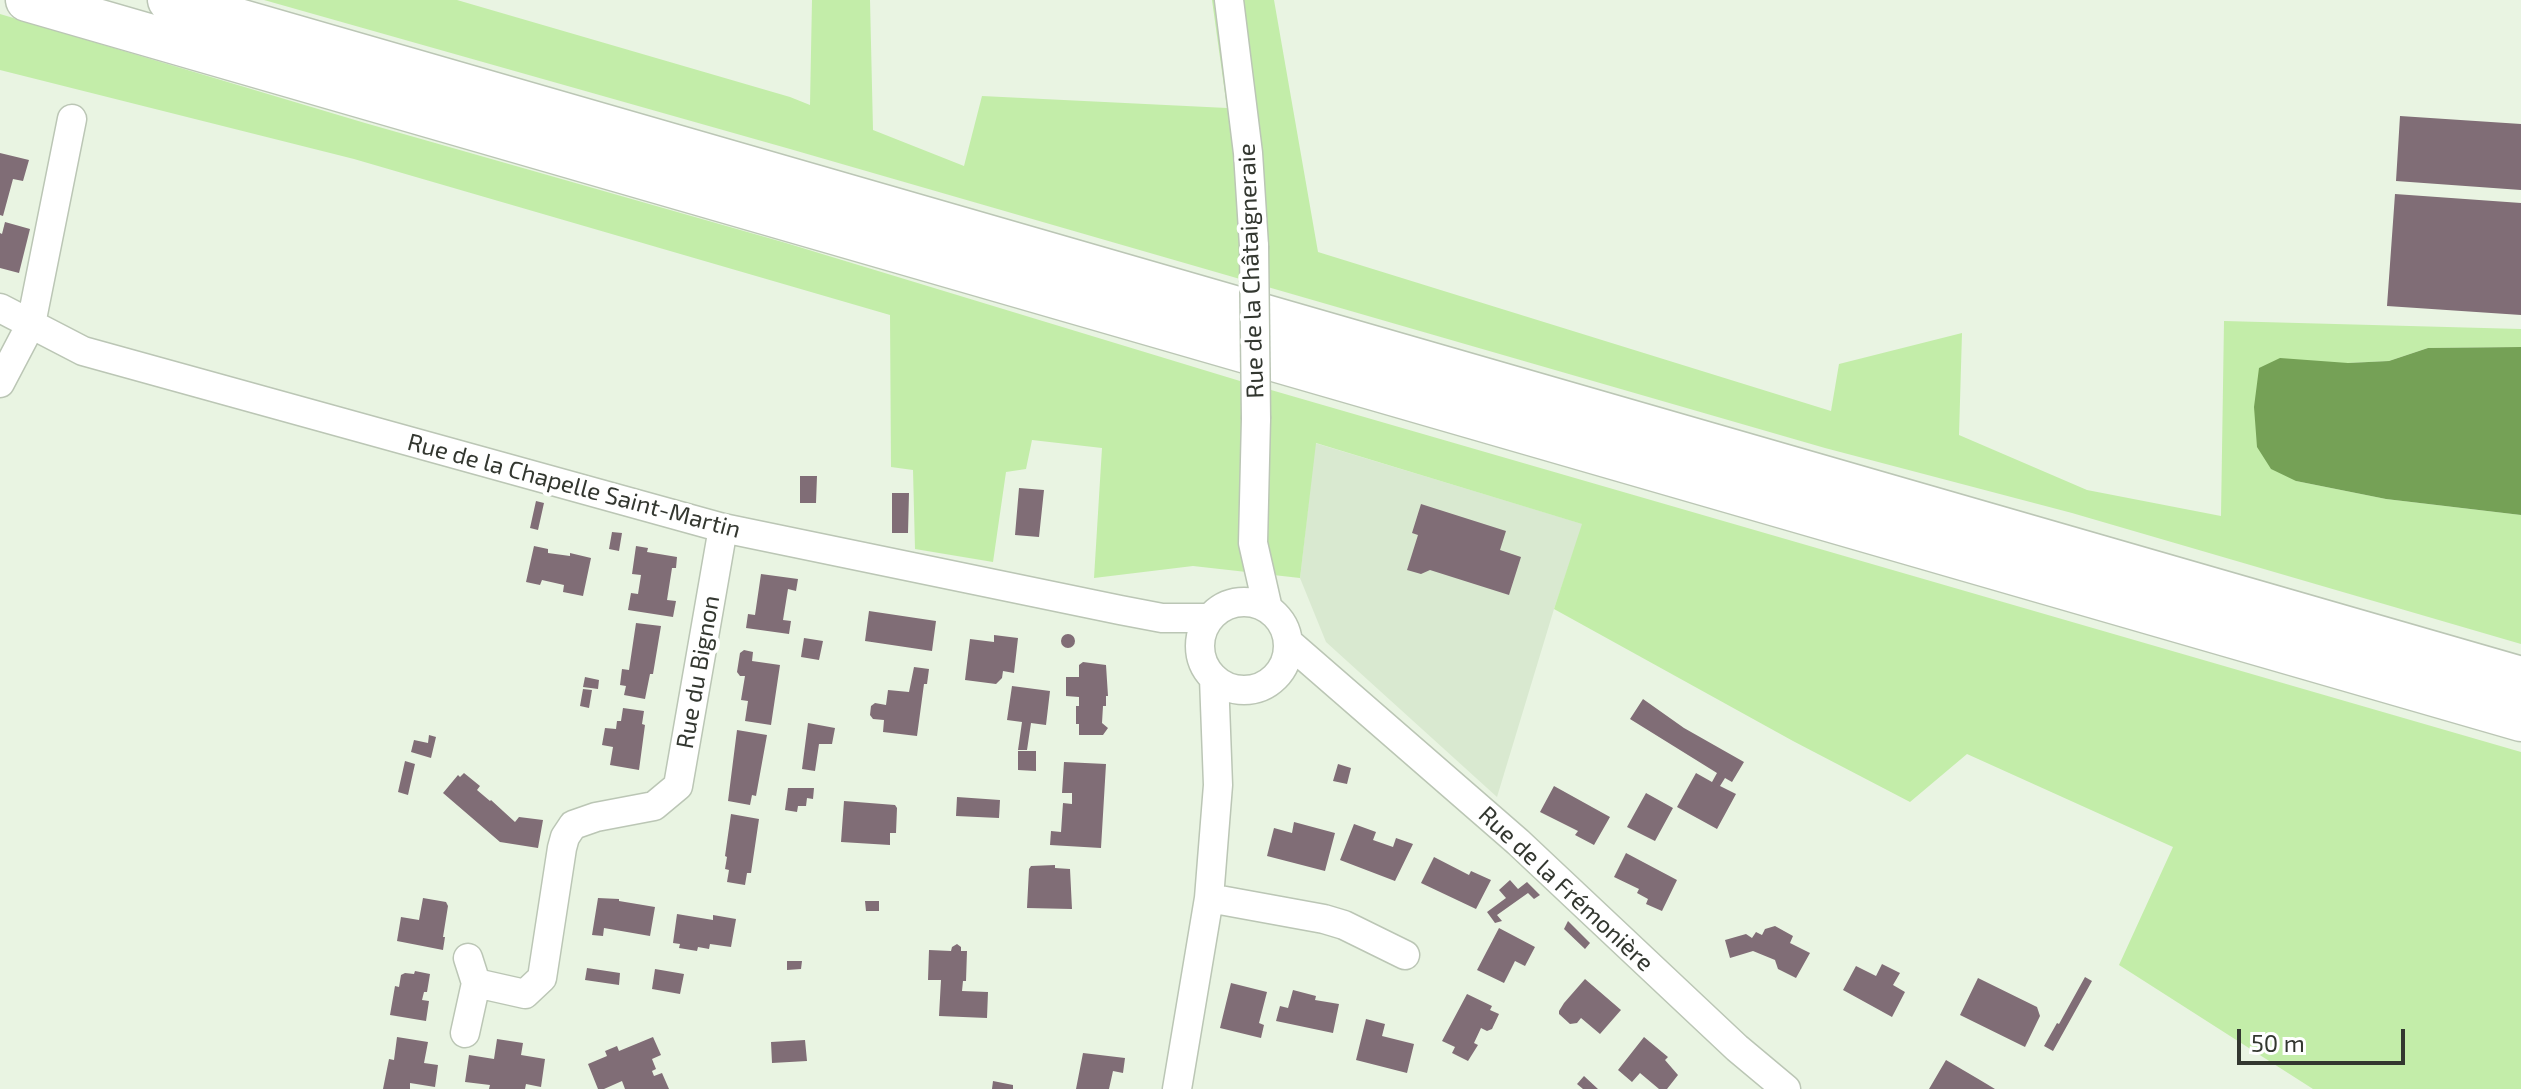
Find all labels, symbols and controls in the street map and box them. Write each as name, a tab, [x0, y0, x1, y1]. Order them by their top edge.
street label: Rue de la Châtaigneraie	[1232, 143, 1270, 399]
street label: Rue de la Chapelle Saint-Martin	[404, 428, 744, 544]
street label: Rue du Bignon	[670, 593, 726, 751]
street label: Rue de la Frémonière	[1473, 800, 1659, 978]
scale bar	[2241, 1013, 2409, 1063]
text: 50 m	[2251, 1028, 2305, 1057]

